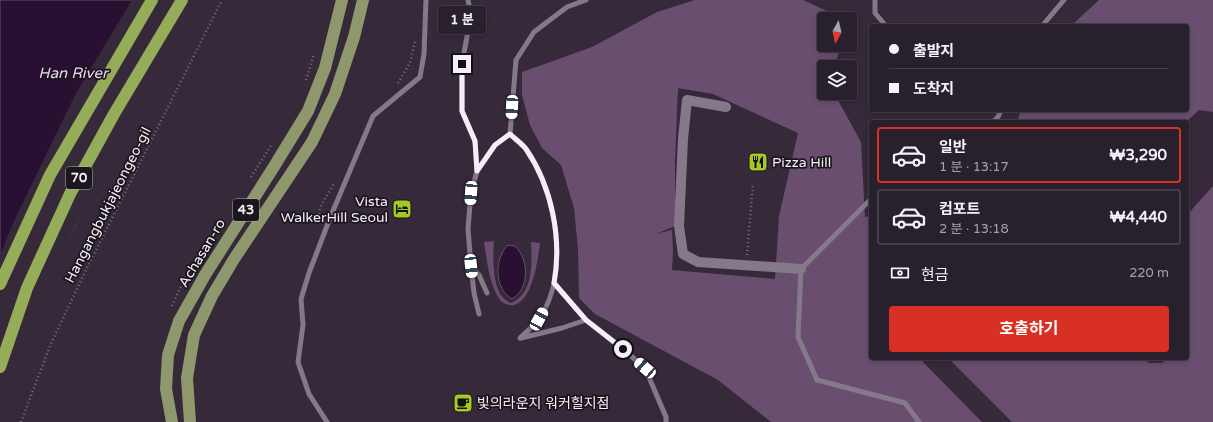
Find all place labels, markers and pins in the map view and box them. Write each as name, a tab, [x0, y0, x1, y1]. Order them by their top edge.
restaurant icon: Pizza Hill	[747, 151, 769, 173]
place label: Pizza Hill	[772, 154, 831, 171]
place label: Vista WalkerHill Seoul	[281, 193, 388, 226]
hotel icon: Vista WalkerHill Seoul	[391, 198, 413, 220]
cafe icon: 빛의라운지 워커힐지점	[452, 392, 474, 414]
place label: 빛의라운지 워커힐지점	[477, 395, 609, 412]

